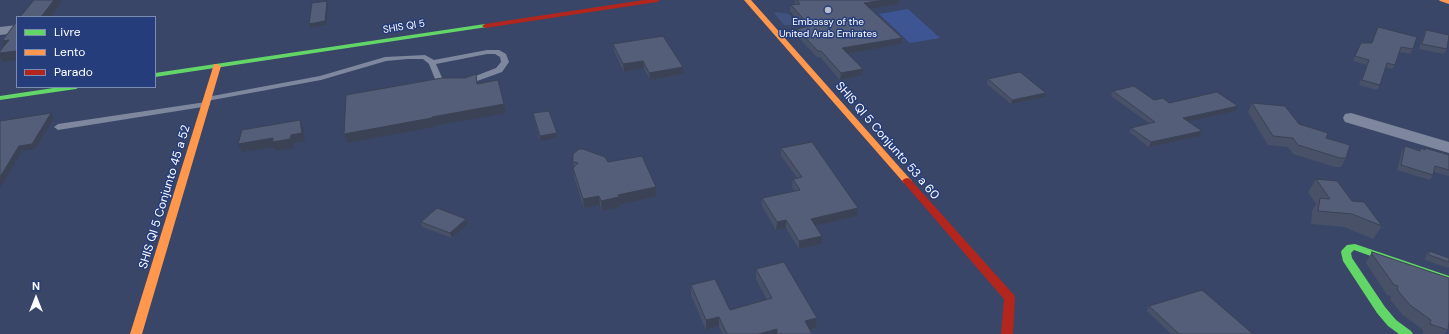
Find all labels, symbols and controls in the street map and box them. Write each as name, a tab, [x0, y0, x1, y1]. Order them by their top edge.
marker: Embassy of the United Arab Emirates	[823, 5, 833, 15]
legend	[16, 16, 156, 88]
place label: Embassy of the United Arab Emirates	[779, 16, 877, 40]
street label: SHIS QI 5	[382, 18, 426, 36]
text: Livre	[54, 24, 81, 40]
text: Lento	[54, 44, 85, 60]
text: Parado	[54, 64, 93, 80]
street label: SHIS QI 5 Conjunto 53 a 60	[832, 79, 942, 203]
street label: SHIS QI 5 Conjunto 45 a 52	[136, 123, 194, 271]
north arrow	[16, 278, 56, 318]
text: N	[32, 279, 40, 293]

